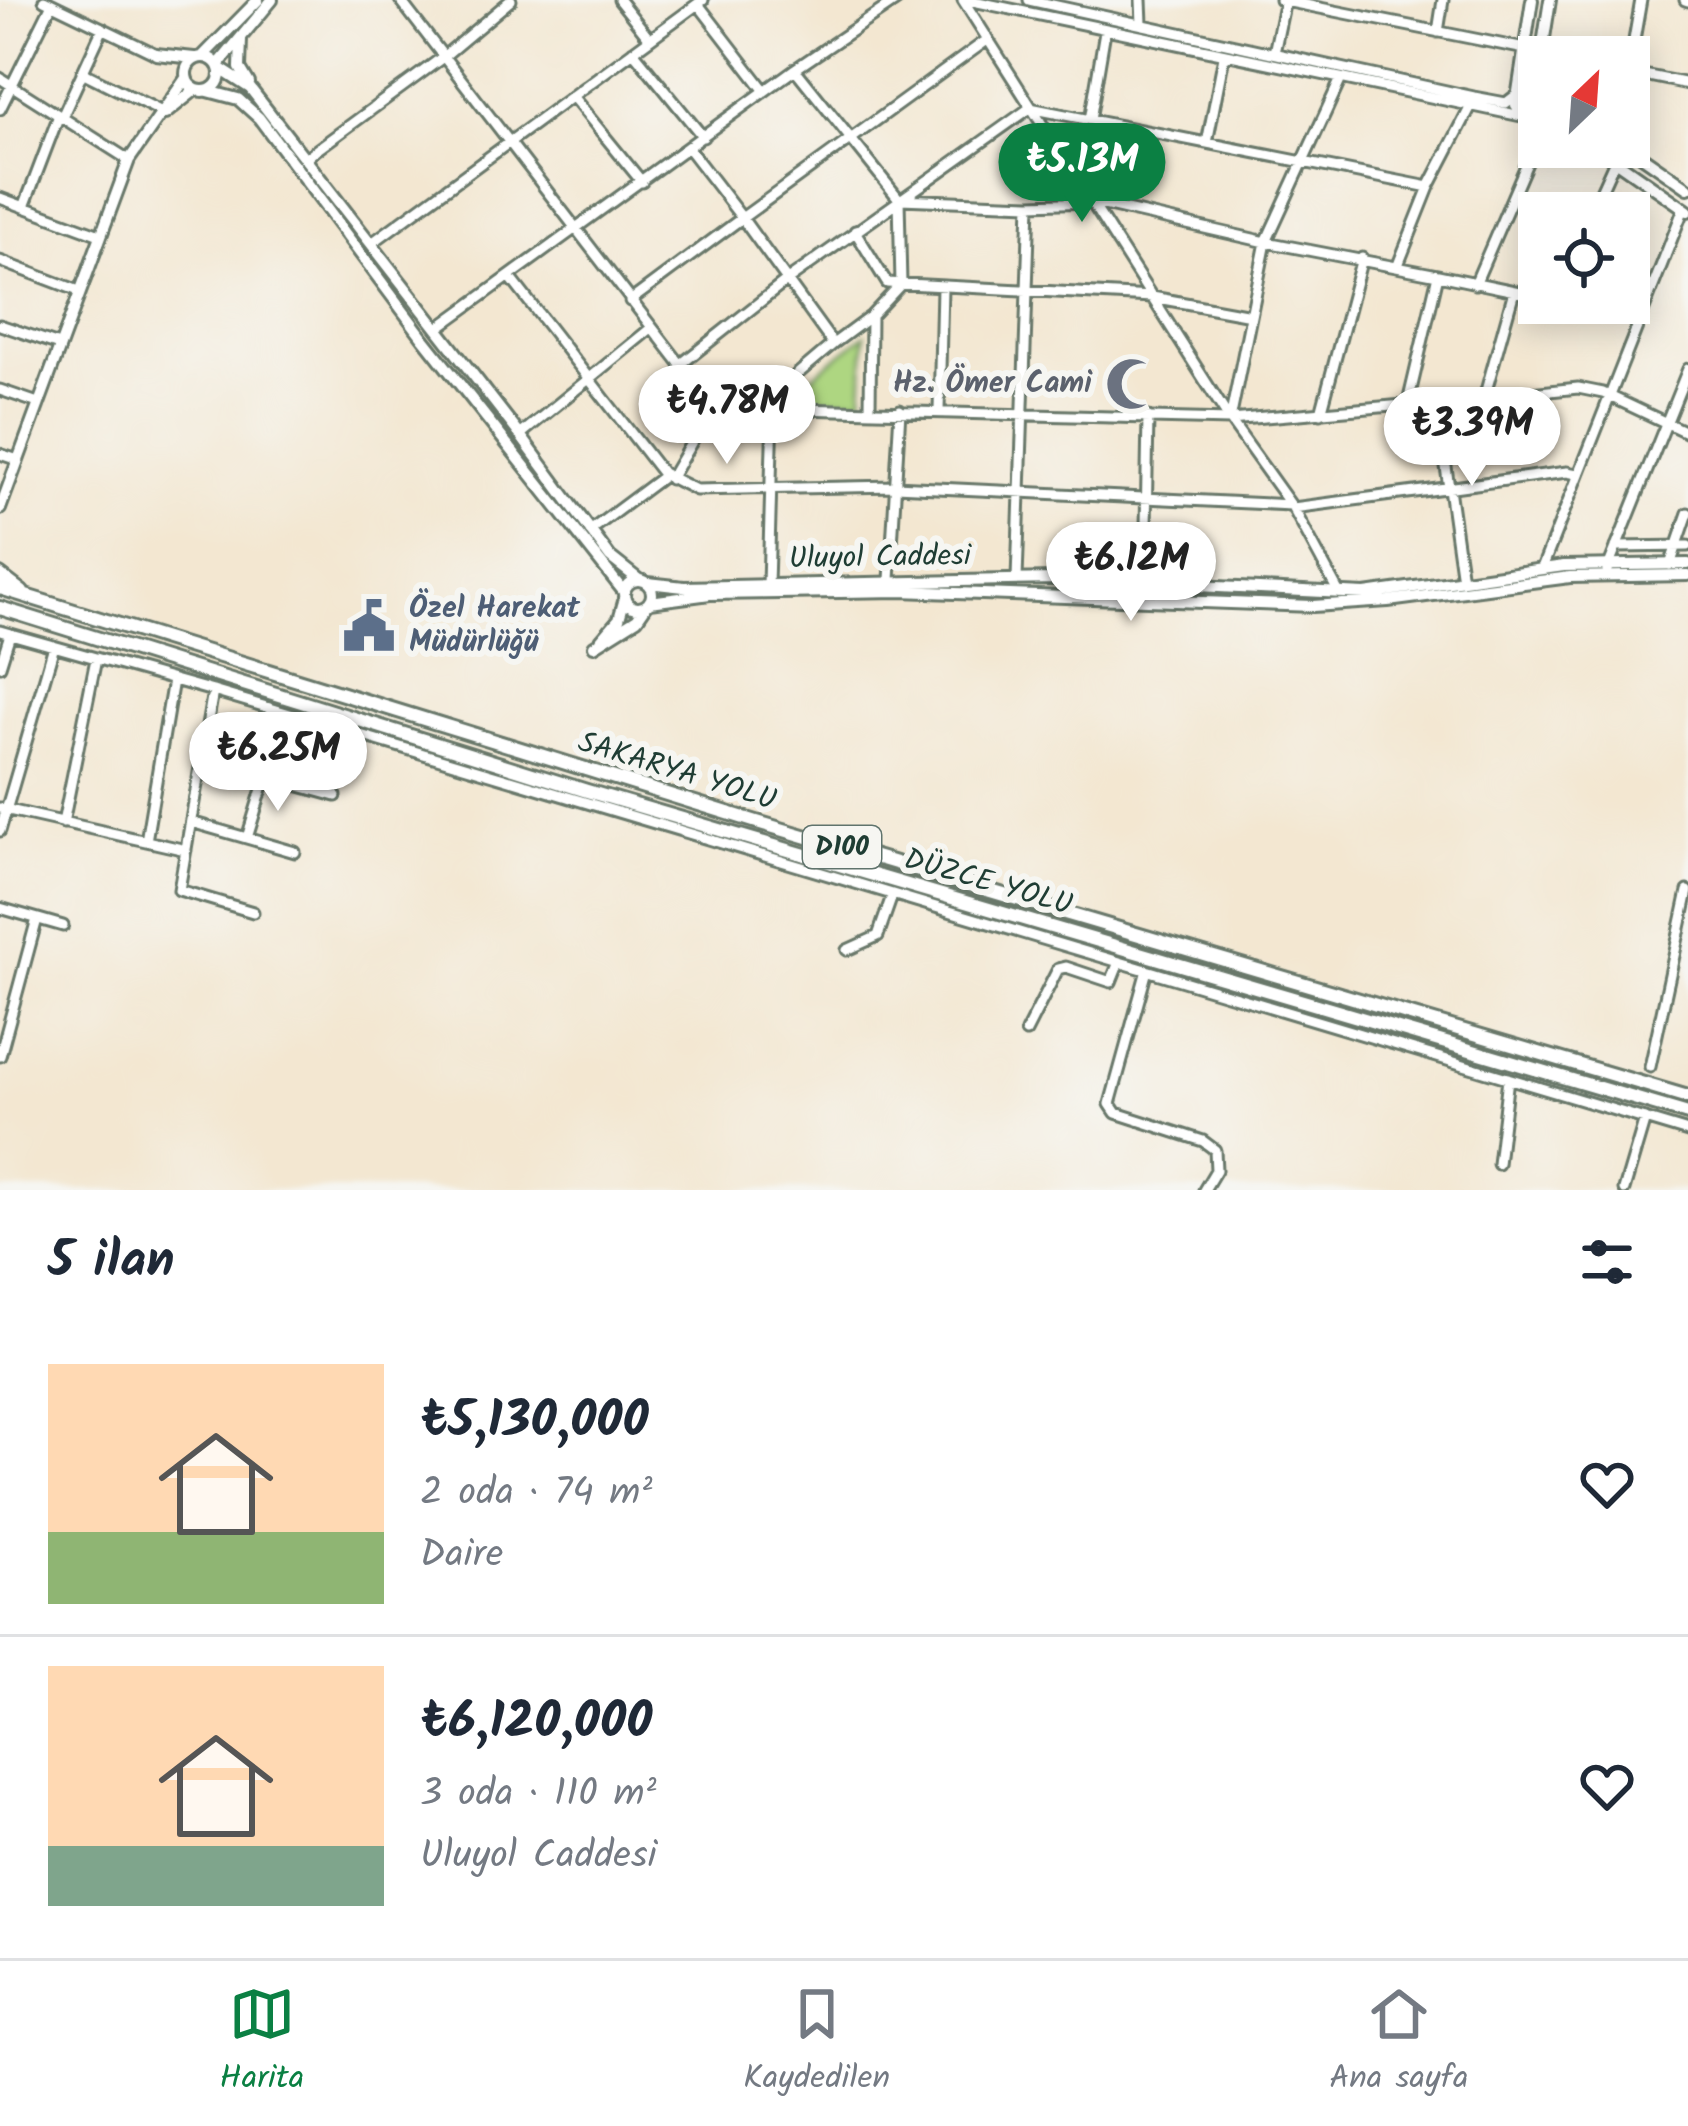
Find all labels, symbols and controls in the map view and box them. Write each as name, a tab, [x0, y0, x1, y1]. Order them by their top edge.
north arrow	[1518, 36, 1650, 168]
map controls	[1518, 36, 1650, 324]
pin: ₺5.13M	[984, 123, 1180, 225]
text: ₺5.13M	[1025, 131, 1139, 193]
button: locate	[1518, 192, 1650, 324]
mosque icon: Hz. Ömer Cami	[1103, 355, 1161, 413]
place label: Hz. Ömer Cami	[893, 360, 1093, 408]
pin: ₺4.78M	[629, 365, 825, 467]
text: ₺4.78M	[666, 373, 788, 435]
pin: ₺3.39M	[1374, 387, 1570, 489]
text: ₺3.39M	[1411, 395, 1533, 457]
pin: ₺6.12M	[1033, 522, 1229, 624]
text: ₺6.12M	[1073, 530, 1189, 592]
street label: Uluyol Caddesi	[789, 532, 973, 584]
place label: Özel Harekat Müdürlüğü	[409, 585, 581, 667]
public building icon: Özel Harekat Müdürlüğü	[340, 597, 398, 655]
pin: ₺6.25M	[180, 712, 376, 814]
street label: SAKARYA YOLU	[572, 719, 782, 825]
text: ₺6.25M	[216, 720, 340, 782]
road number: D100	[803, 826, 881, 868]
street label: DÜZCE YOLU	[898, 836, 1078, 930]
text: 5 ilan	[48, 1222, 175, 1303]
icon: filters	[1574, 1229, 1640, 1295]
text: ₺5,130,000	[420, 1382, 649, 1463]
icon: home	[144, 1412, 288, 1556]
icon: heart	[1574, 1451, 1640, 1517]
text: 2 oda · 74 m²	[420, 1463, 652, 1525]
text: Daire	[420, 1525, 503, 1587]
text: ₺6,120,000	[420, 1683, 652, 1764]
icon: home	[144, 1714, 288, 1858]
icon: heart	[1574, 1753, 1640, 1819]
text: 3 oda · 110 m²	[420, 1764, 657, 1826]
text: Uluyol Caddesi	[420, 1826, 657, 1888]
tab: Harita	[220, 1981, 304, 2106]
tab: Kaydedilen	[743, 1981, 890, 2106]
tab: Ana sayfa	[1329, 1981, 1468, 2106]

